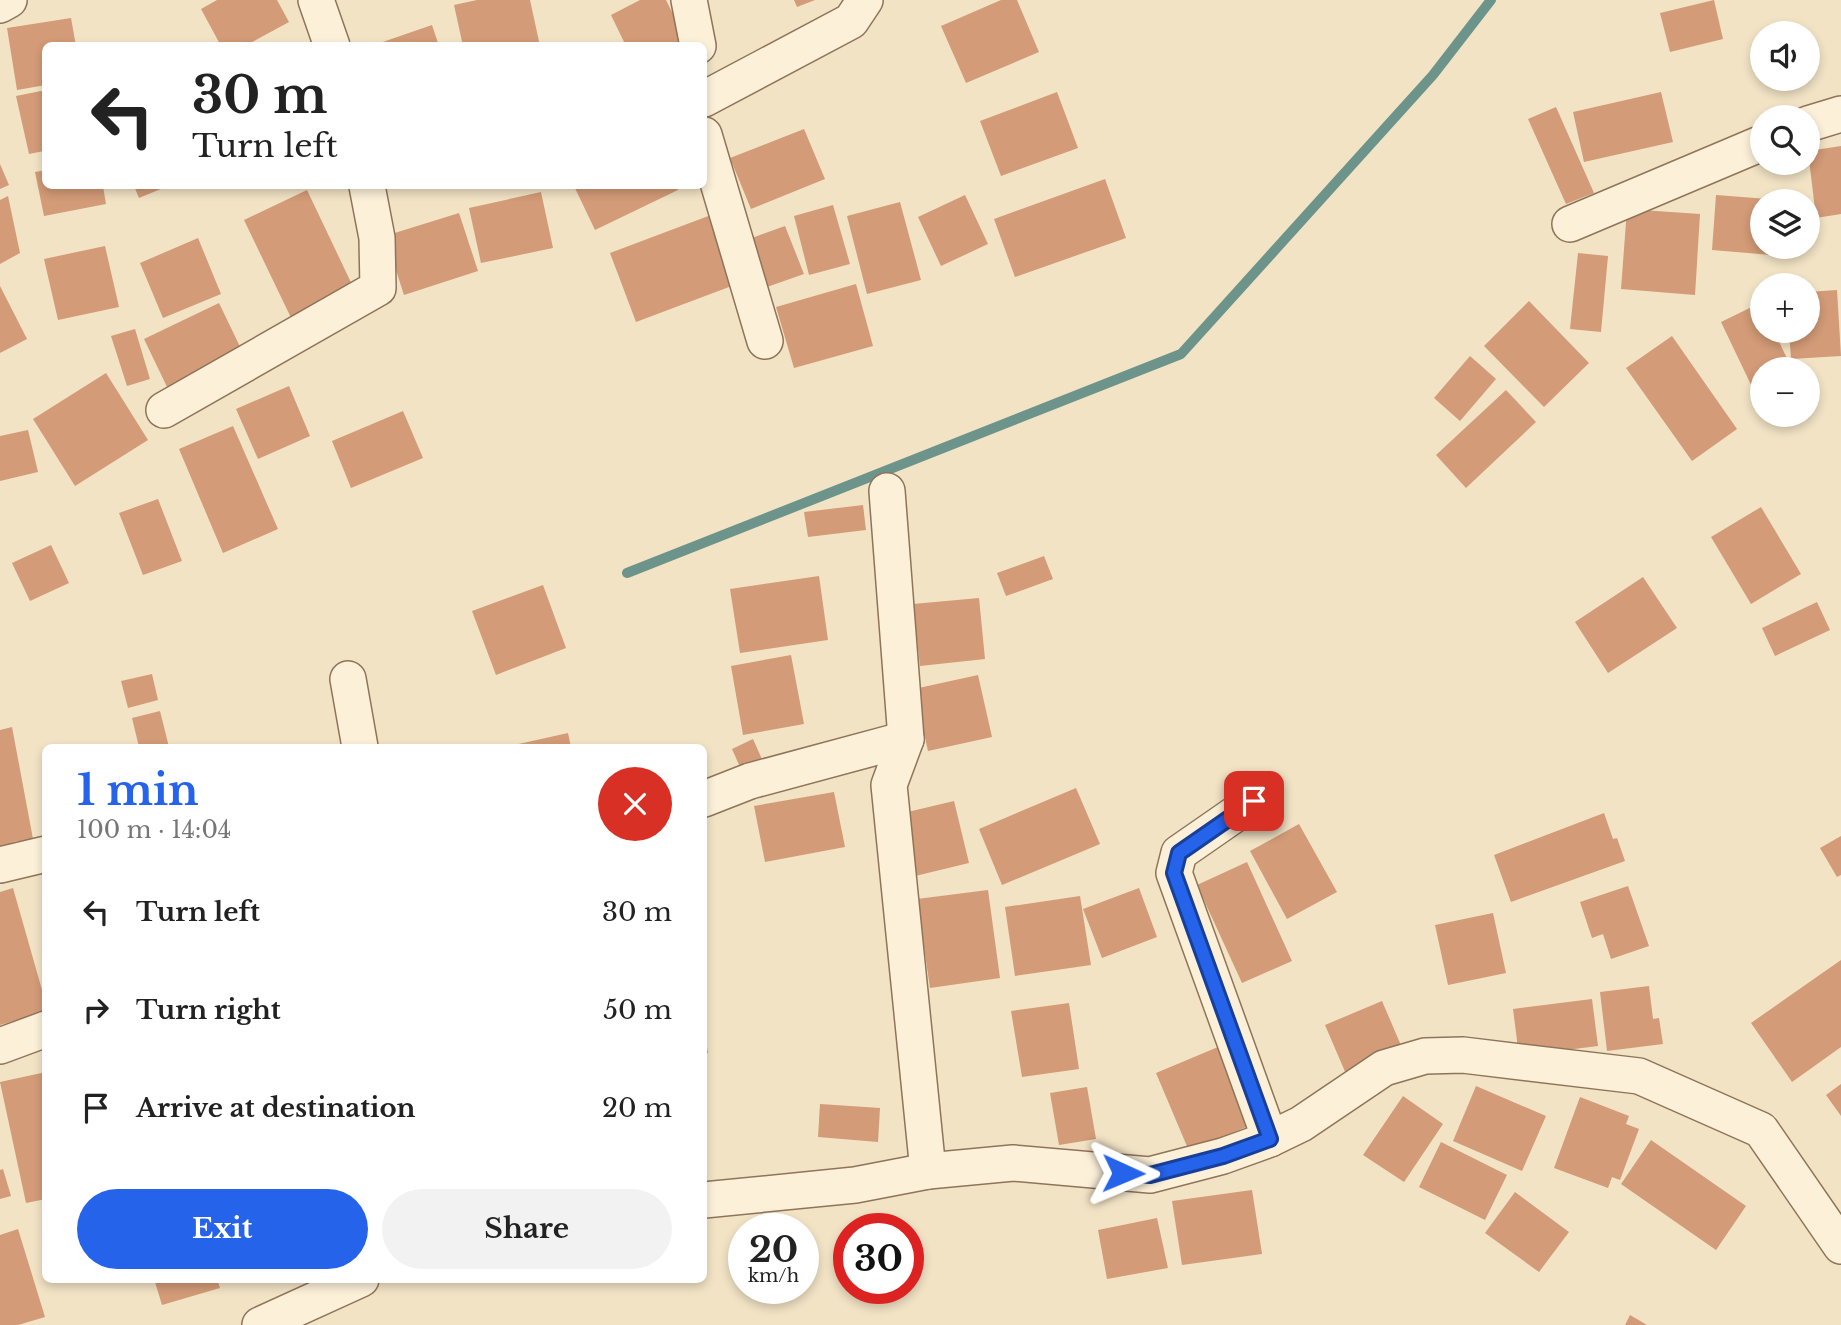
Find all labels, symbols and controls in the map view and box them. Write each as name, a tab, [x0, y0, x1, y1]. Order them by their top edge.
map controls	[1750, 21, 1820, 427]
button: sound	[1750, 21, 1820, 91]
text: 30 m	[192, 65, 327, 126]
icon: left	[77, 70, 168, 161]
button: search	[1750, 105, 1820, 175]
text: Turn left	[192, 126, 338, 166]
button: layers	[1750, 189, 1820, 259]
button: +	[1750, 273, 1820, 343]
button: −	[1750, 357, 1820, 427]
text: 1 min	[77, 764, 199, 816]
button: close	[598, 767, 672, 841]
pin	[1224, 771, 1284, 831]
icon: arrive	[1235, 782, 1273, 820]
text: 100 m · 14:04	[77, 816, 231, 844]
icon: left	[77, 893, 115, 931]
text: Turn left	[136, 896, 260, 928]
text: 30 m	[602, 896, 672, 928]
icon: right	[77, 991, 115, 1029]
text: Turn right	[136, 994, 281, 1026]
text: 50 m	[603, 994, 672, 1026]
icon: arrive	[77, 1089, 115, 1127]
text: Arrive at destination	[136, 1092, 416, 1124]
text: 20 m	[602, 1092, 672, 1124]
position arrow	[1086, 1136, 1160, 1210]
button: Exit	[77, 1189, 368, 1269]
button: Share	[382, 1189, 672, 1269]
speed limit sign: 30	[833, 1213, 924, 1304]
text: 20	[749, 1228, 798, 1271]
text: km/h	[748, 1265, 799, 1287]

